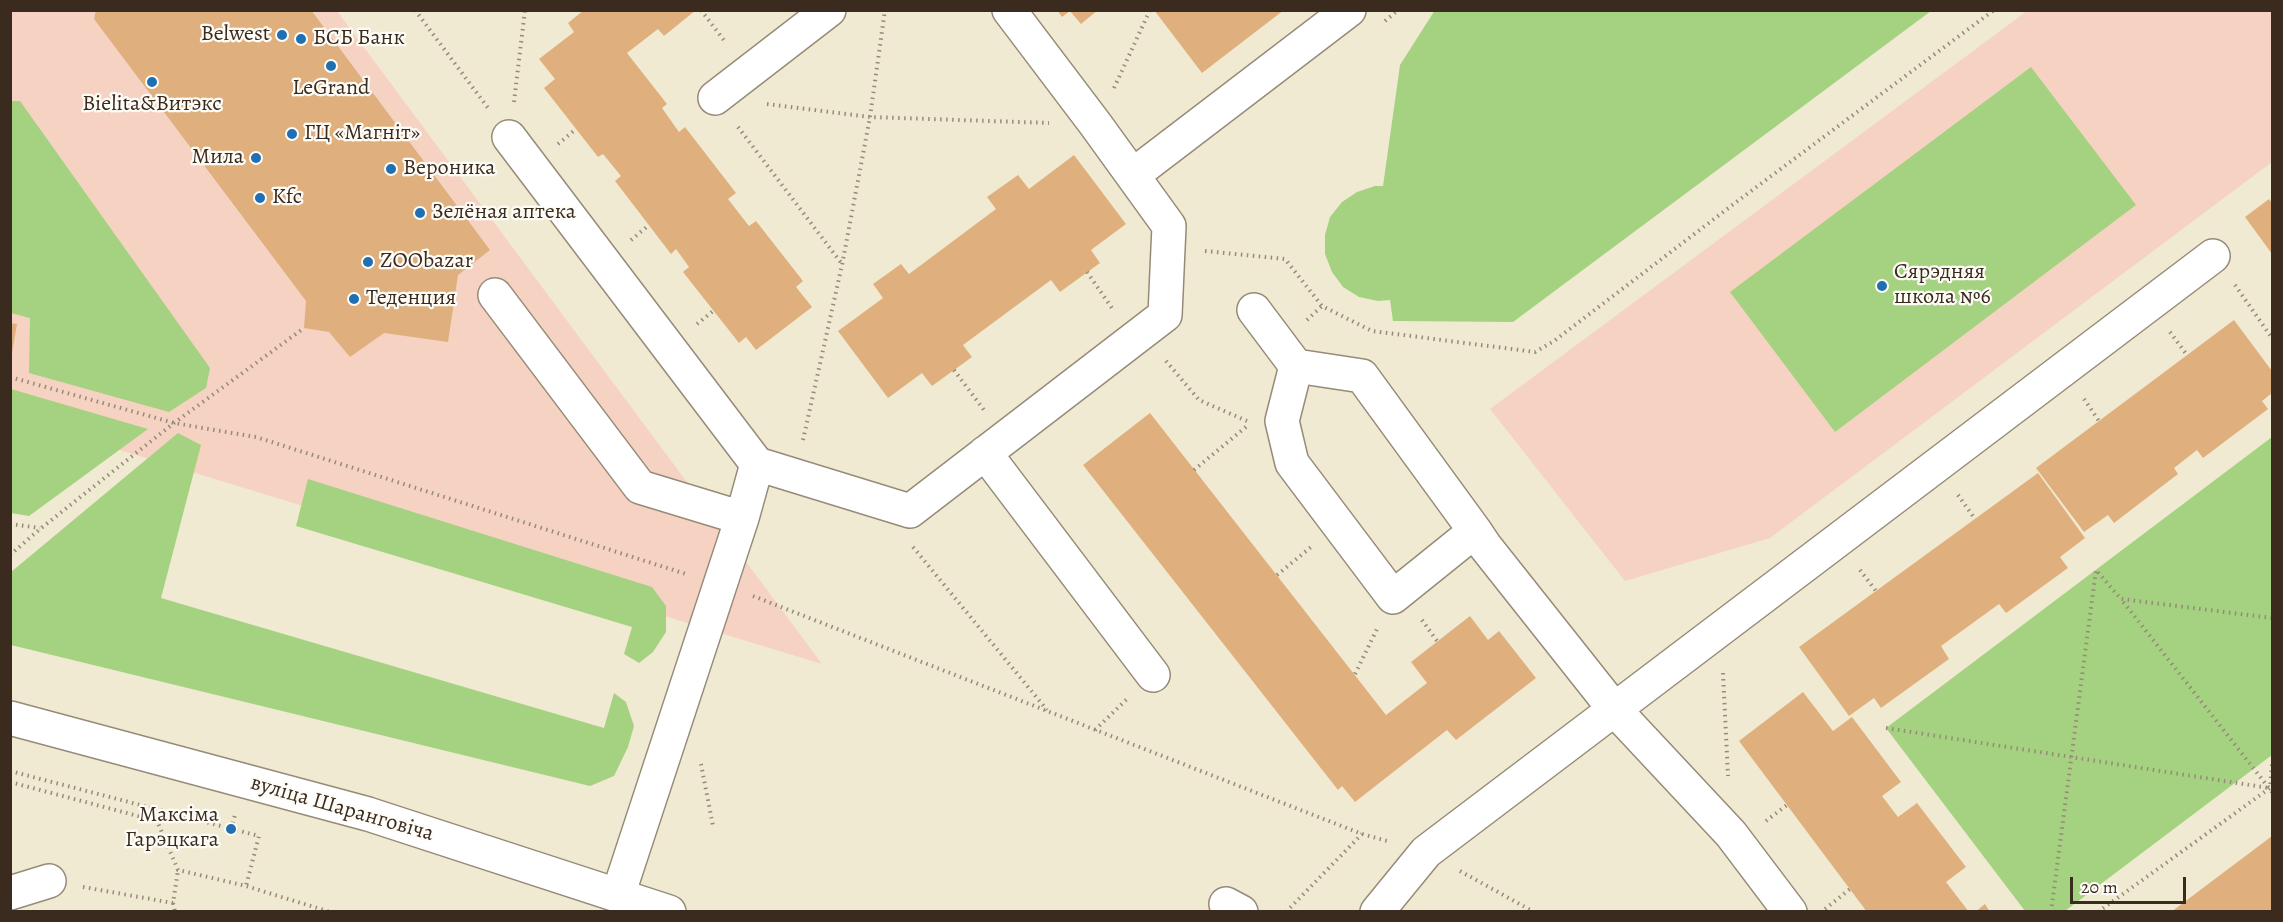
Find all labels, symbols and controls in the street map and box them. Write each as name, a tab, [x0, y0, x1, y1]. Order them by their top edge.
place label: Belwest	[201, 22, 270, 48]
place label: БСБ Банк	[313, 26, 405, 52]
marker: Belwest	[275, 28, 289, 42]
marker: БСБ Банк	[294, 32, 308, 46]
marker: LeGrand	[324, 59, 338, 73]
marker: Bielita&Витэкс	[145, 75, 159, 89]
place label: LeGrand	[292, 76, 370, 102]
place label: Bielita&Витэкс	[82, 92, 222, 118]
place label: ГЦ «Магніт»	[304, 121, 420, 147]
marker: ГЦ «Магніт»	[285, 127, 299, 141]
place label: Мила	[192, 145, 244, 171]
marker: Мила	[249, 151, 263, 165]
place label: Вероника	[403, 156, 495, 182]
marker: Вероника	[384, 162, 398, 176]
place label: Kfc	[272, 185, 302, 211]
marker: Kfc	[253, 191, 267, 205]
place label: Зелёная аптека	[432, 200, 576, 226]
marker: Зелёная аптека	[413, 206, 427, 220]
place label: ZOObazar	[380, 249, 473, 275]
marker: ZOObazar	[361, 255, 375, 269]
place label: Сярэдняя школа №6	[1894, 260, 1991, 312]
marker: Сярэдняя школа №6	[1875, 279, 1889, 293]
place label: Теденция	[366, 286, 456, 312]
marker: Теденция	[347, 292, 361, 306]
street label: вуліца Шаранговіча	[247, 770, 437, 848]
place label: Максіма Гарэцкага	[125, 803, 219, 854]
marker: Максіма Гарэцкага	[224, 822, 238, 836]
scale bar	[2073, 865, 2188, 903]
text: 20 m	[2081, 875, 2118, 899]

